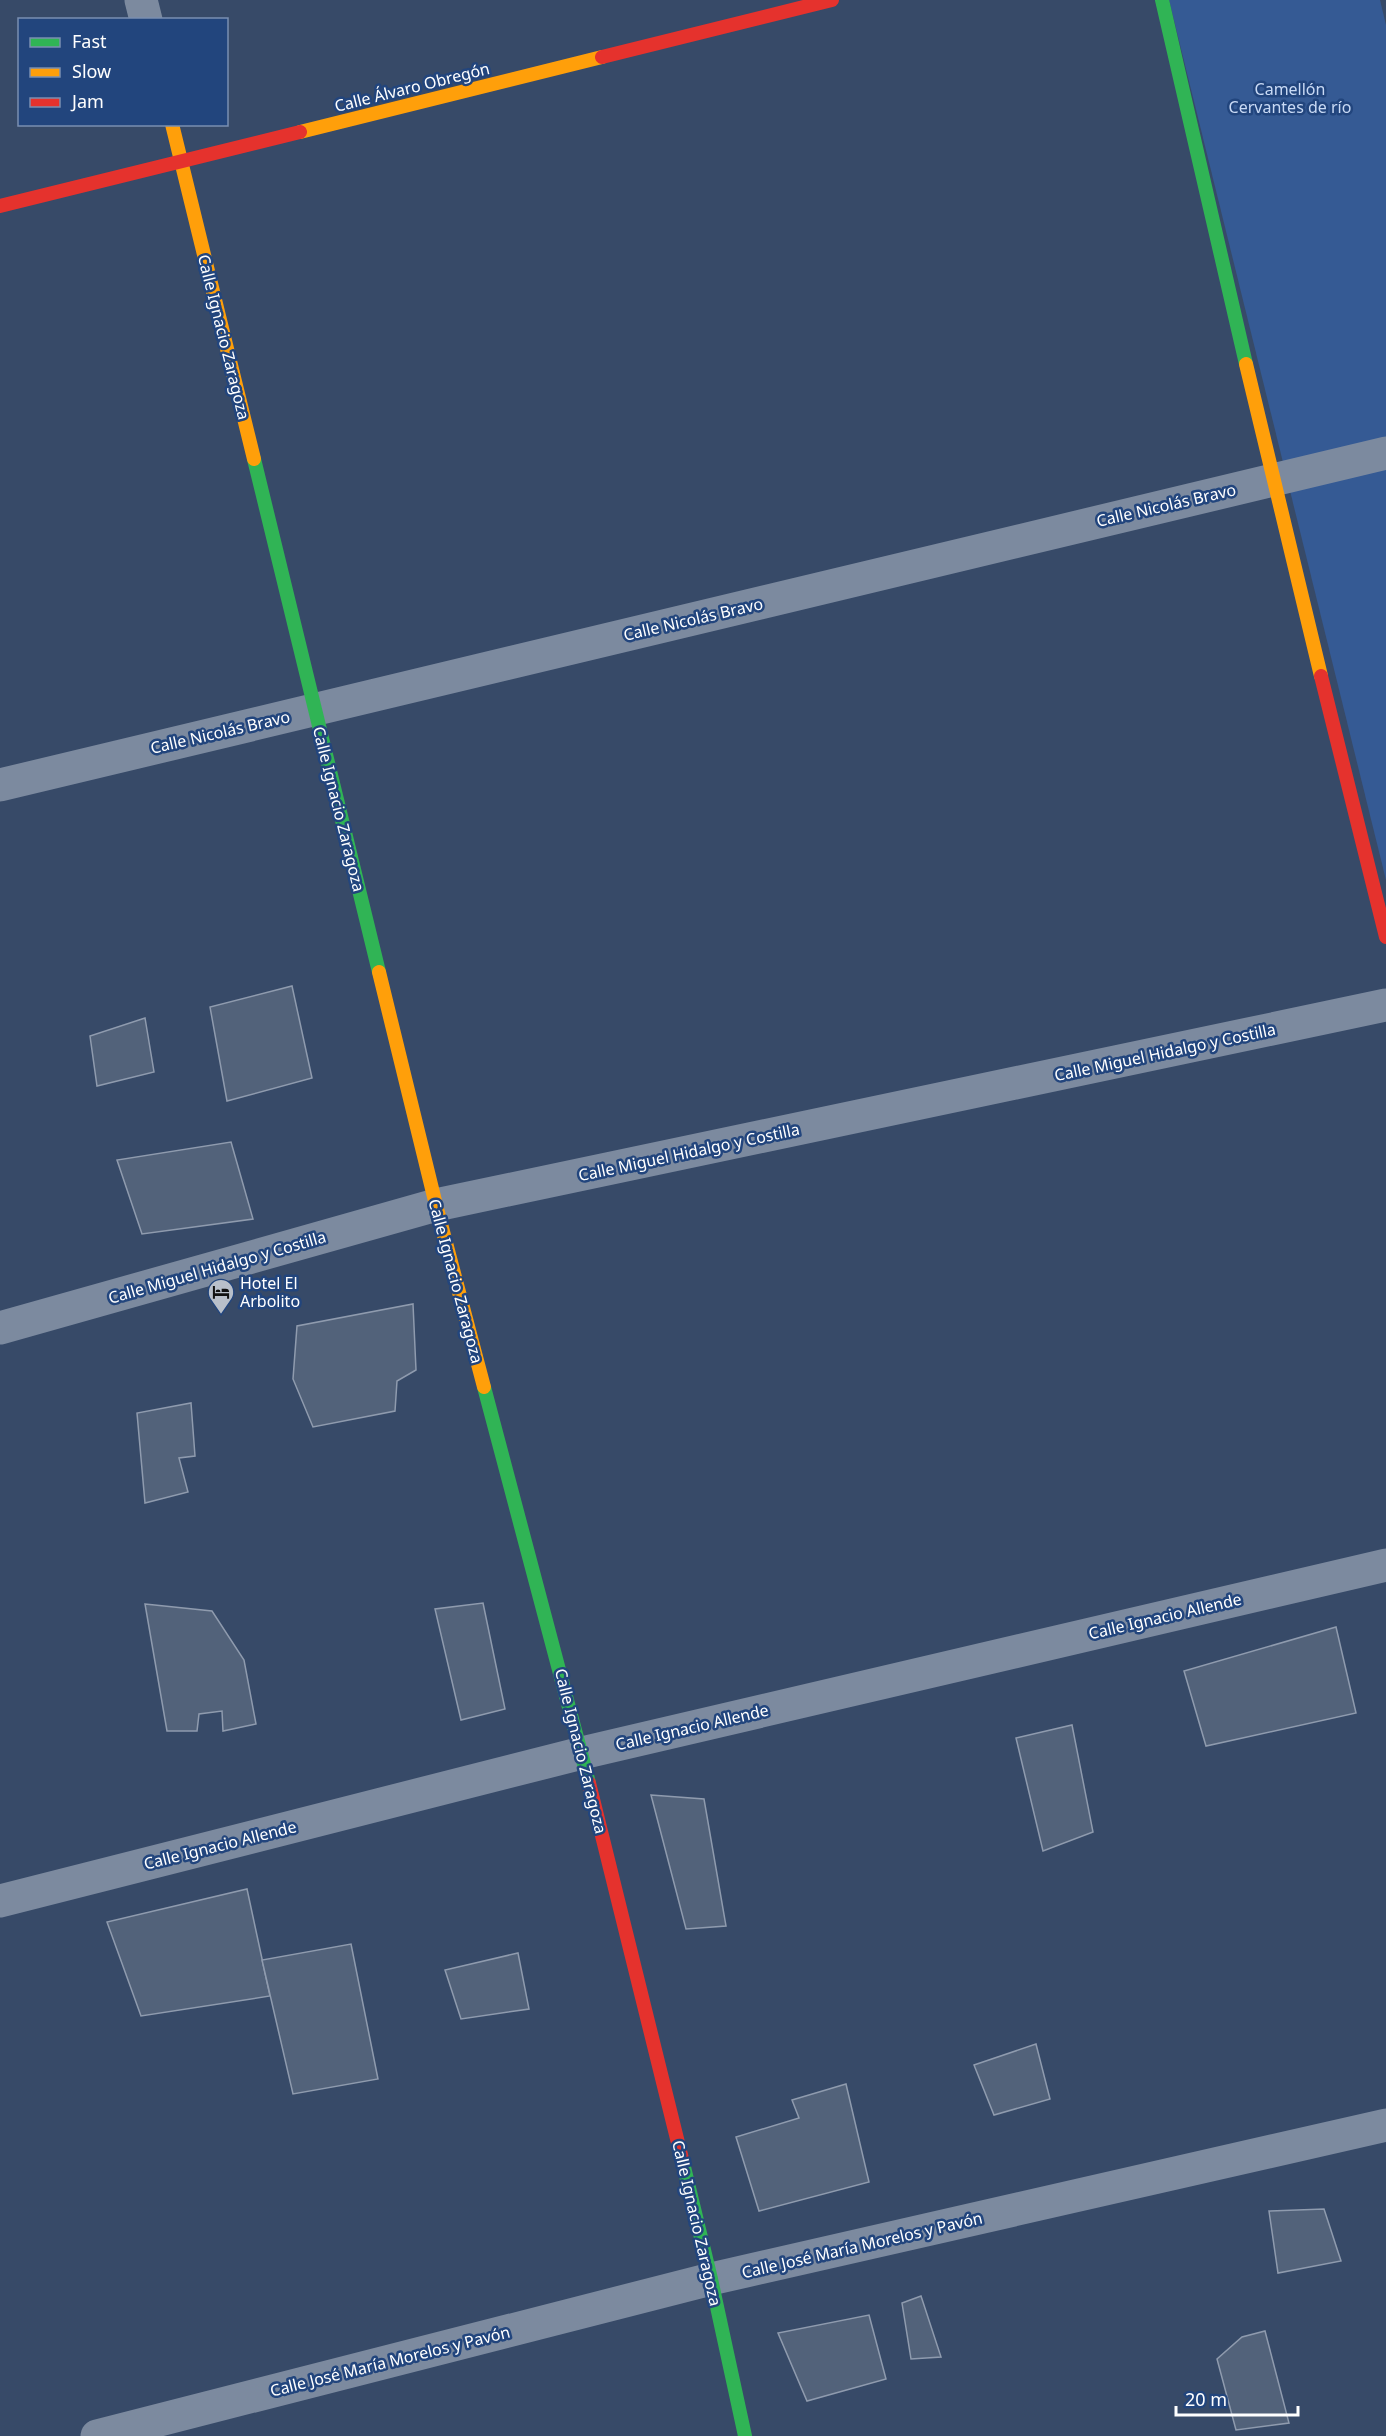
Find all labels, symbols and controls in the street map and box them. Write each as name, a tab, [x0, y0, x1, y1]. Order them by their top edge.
legend	[18, 18, 228, 126]
text: Fast	[72, 29, 107, 53]
street label: Calle Álvaro Obregón	[332, 57, 492, 117]
text: Slow	[72, 59, 111, 83]
park label: Camellón Cervantes de río	[1229, 78, 1351, 118]
text: Jam	[70, 89, 104, 113]
street label: Calle Ignacio Zaragoza	[193, 252, 255, 422]
street label: Calle Nicolás Bravo	[1094, 478, 1238, 532]
street label: Calle Nicolás Bravo	[621, 592, 765, 646]
street label: Calle Nicolás Bravo	[148, 705, 292, 759]
street label: Calle Ignacio Zaragoza	[308, 724, 370, 894]
street label: Calle Miguel Hidalgo y Costilla	[1052, 1018, 1278, 1086]
street label: Calle Miguel Hidalgo y Costilla	[576, 1118, 802, 1186]
street label: Calle Ignacio Zaragoza	[423, 1196, 489, 1366]
street label: Calle Miguel Hidalgo y Costilla	[105, 1225, 329, 1309]
place label: Hotel El Arbolito	[240, 1272, 300, 1312]
hotel icon: Hotel El Arbolito	[206, 1277, 236, 1315]
street label: Calle Ignacio Allende	[1086, 1588, 1244, 1644]
street label: Calle Ignacio Zaragoza	[550, 1666, 612, 1836]
street label: Calle Ignacio Allende	[613, 1699, 771, 1755]
street label: Calle Ignacio Allende	[141, 1815, 299, 1875]
street label: Calle Ignacio Zaragoza	[667, 2138, 727, 2308]
street label: Calle José María Morelos y Pavón	[739, 2207, 985, 2283]
street label: Calle José María Morelos y Pavón	[268, 2320, 512, 2402]
scale bar	[1176, 2379, 1298, 2417]
text: 20 m	[1185, 2387, 1227, 2411]

